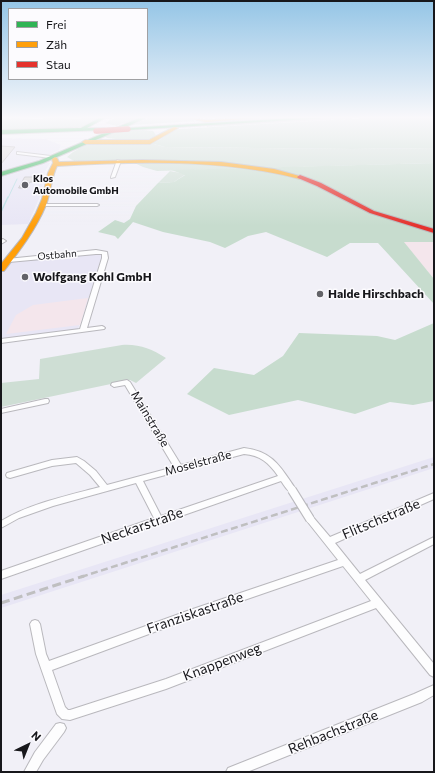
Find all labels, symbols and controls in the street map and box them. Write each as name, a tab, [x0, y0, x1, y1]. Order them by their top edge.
legend	[8, 8, 148, 80]
text: Frei	[46, 17, 67, 31]
text: Zäh	[46, 37, 67, 51]
text: Stau	[46, 57, 71, 71]
place label: Klos Automobile GmbH	[33, 173, 119, 196]
marker: Klos Automobile GmbH	[20, 180, 30, 190]
street label: Ostbahn	[37, 247, 77, 263]
place label: Wolfgang Kohl GmbH	[33, 270, 152, 284]
marker: Wolfgang Kohl GmbH	[20, 272, 30, 282]
place label: Halde Hirschbach	[328, 287, 424, 301]
marker: Halde Hirschbach	[315, 289, 325, 299]
street label: Mainstraße	[128, 389, 172, 449]
street label: Moselstraße	[163, 447, 233, 479]
street label: Flitschstraße	[340, 495, 422, 543]
street label: Neckarstraße	[99, 504, 185, 548]
street label: Franziskastraße	[144, 589, 246, 637]
street label: Knappenweg	[180, 639, 264, 685]
street label: Rehbachstraße	[286, 706, 380, 758]
north arrow	[8, 725, 48, 765]
text: N	[29, 728, 44, 743]

